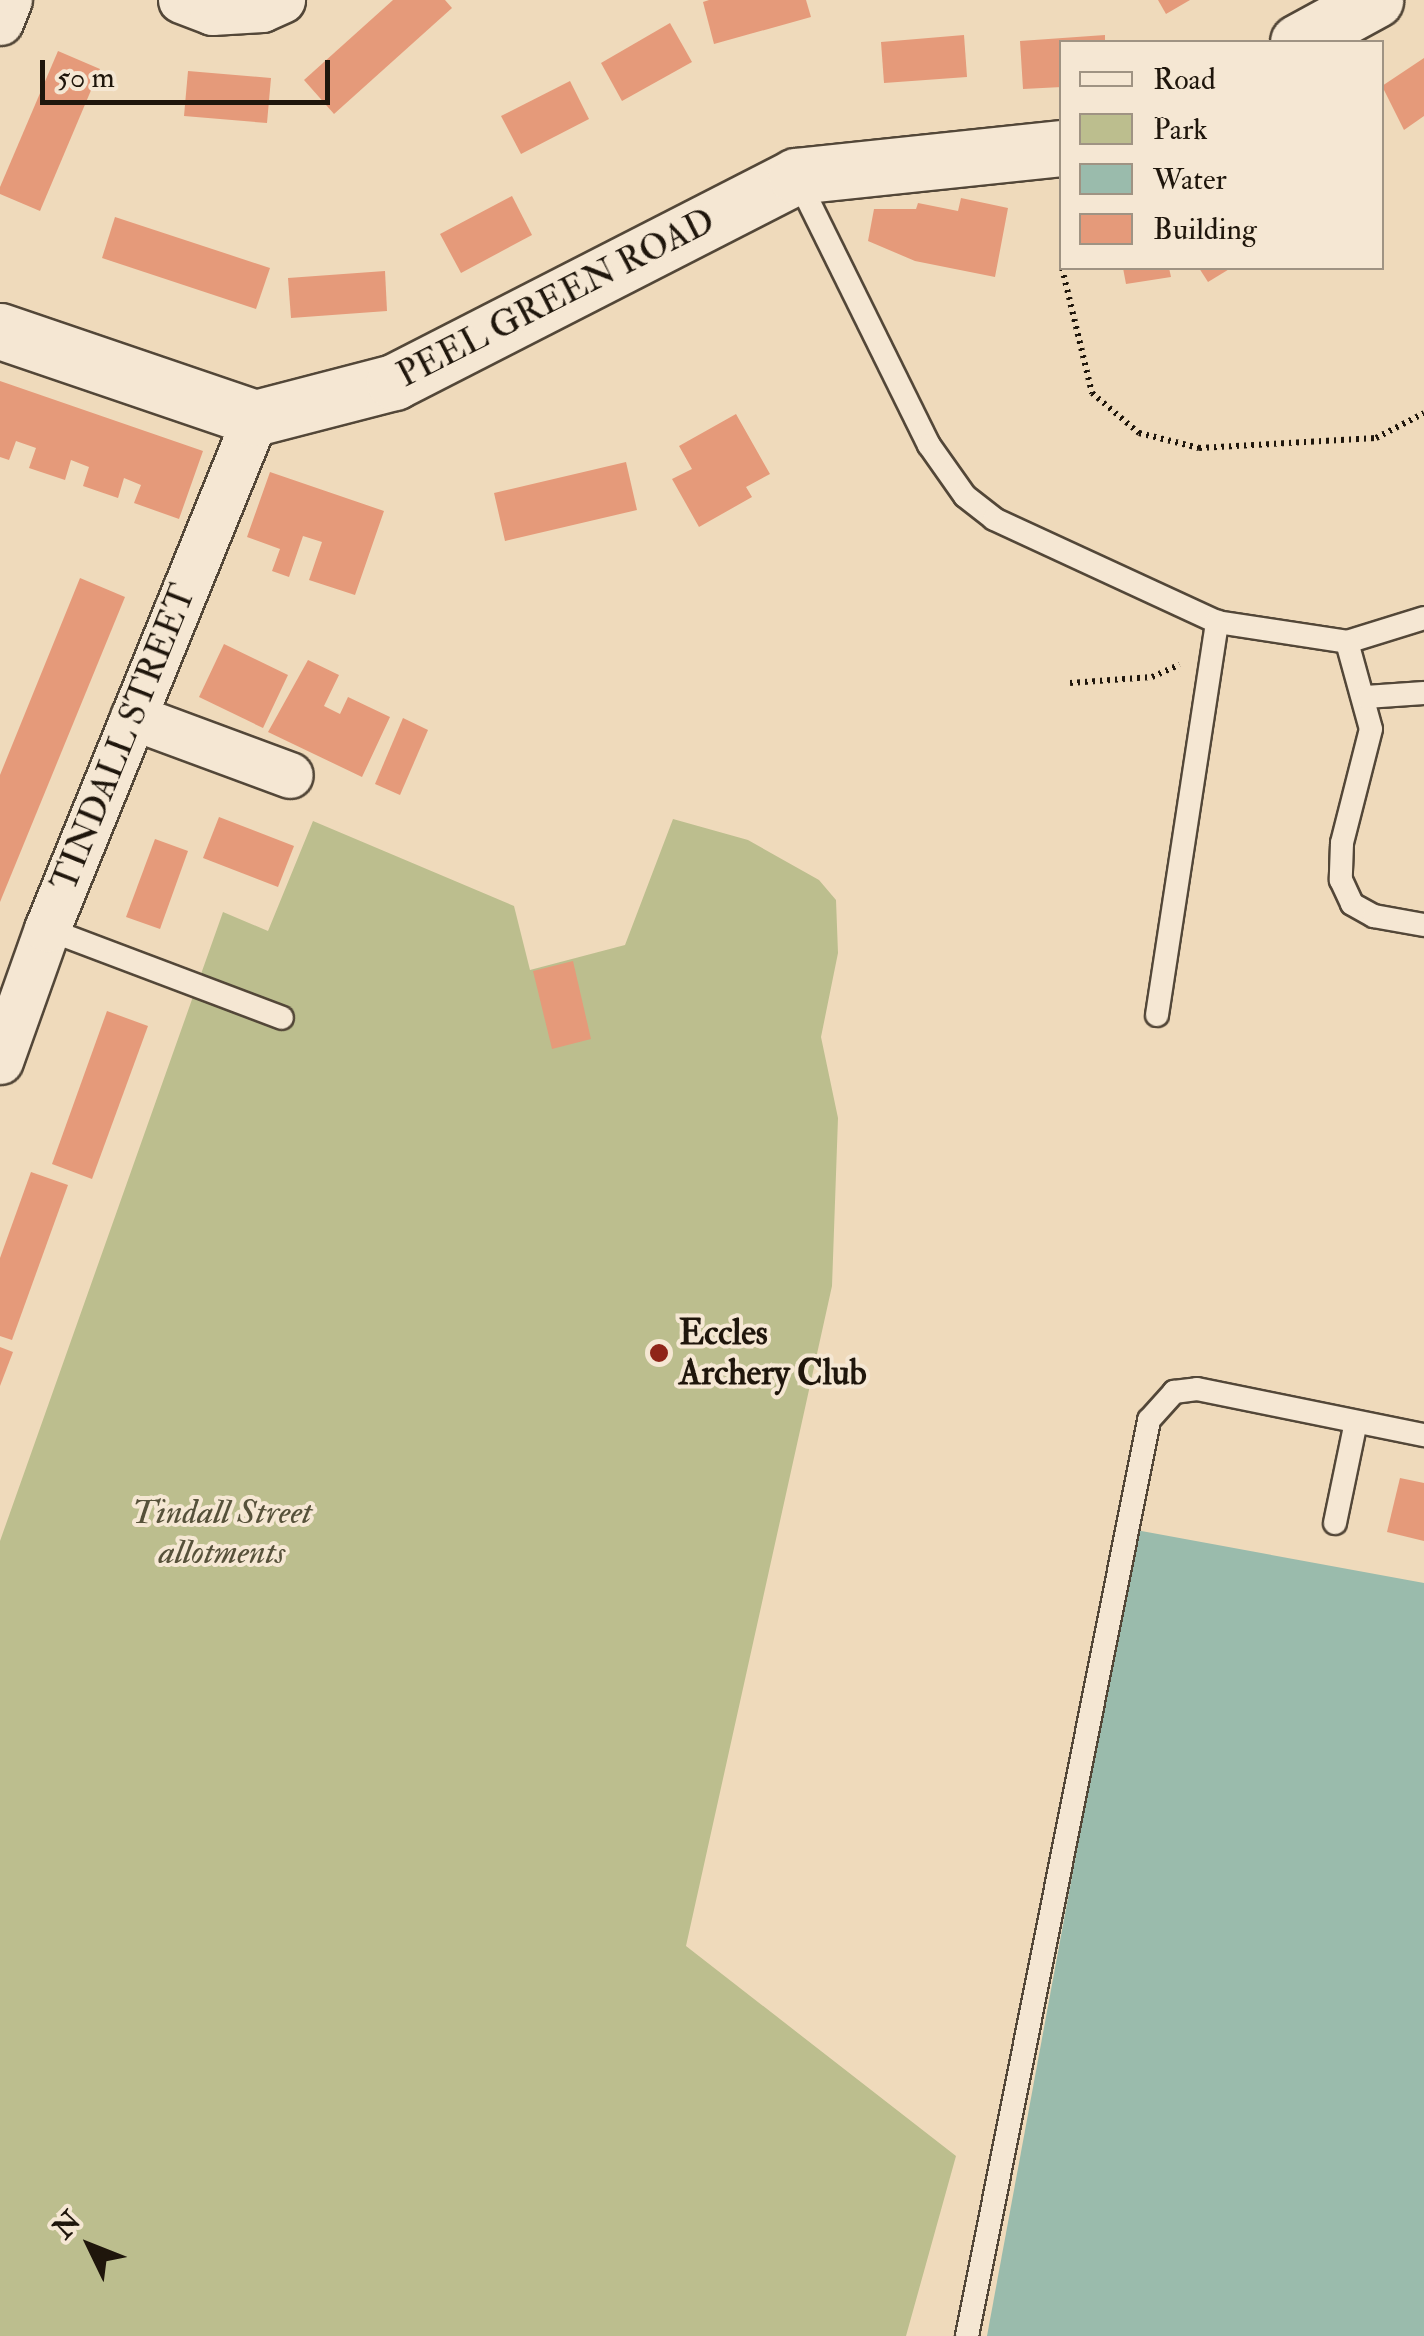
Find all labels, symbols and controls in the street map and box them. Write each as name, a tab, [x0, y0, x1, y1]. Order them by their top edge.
scale bar	[45, 40, 335, 102]
legend	[1059, 40, 1384, 270]
text: 50 m	[57, 59, 115, 96]
text: Road	[1153, 61, 1216, 98]
text: Park	[1153, 111, 1208, 148]
text: Water	[1153, 161, 1227, 198]
street label: PEEL GREEN ROAD	[390, 200, 722, 396]
text: Building	[1153, 211, 1257, 248]
street label: TINDALL STREET	[43, 579, 205, 897]
place label: Eccles Archery Club	[679, 1312, 867, 1394]
marker: Eccles Archery Club	[648, 1342, 670, 1364]
park label: Tindall Street allotments	[132, 1491, 312, 1573]
north arrow	[40, 2196, 140, 2296]
text: N	[46, 2204, 89, 2246]

